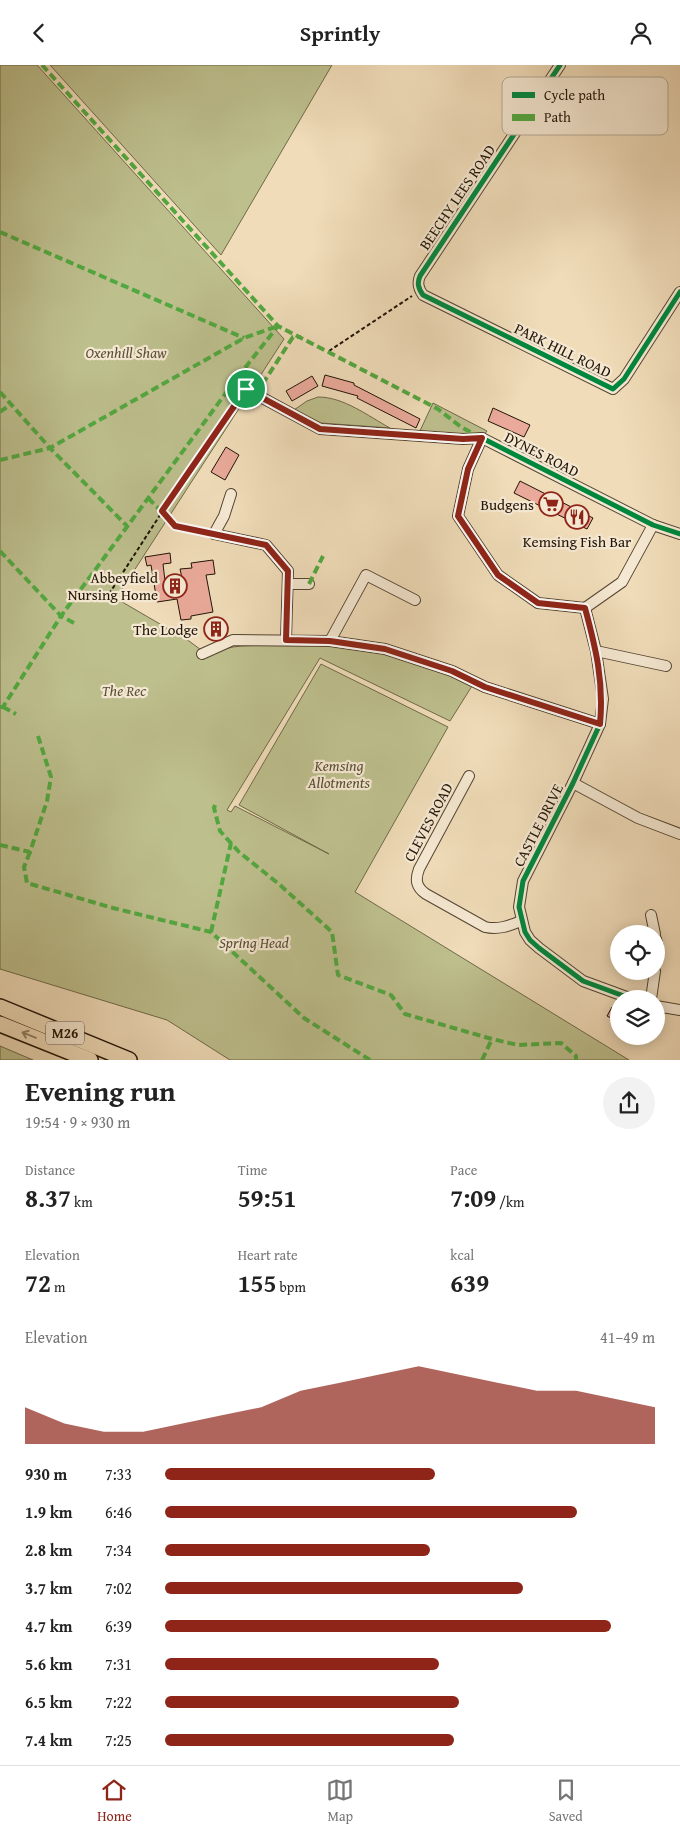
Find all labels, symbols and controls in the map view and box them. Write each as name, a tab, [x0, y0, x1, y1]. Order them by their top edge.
text: Sprintly	[300, 17, 380, 49]
icon: back	[25, 19, 53, 47]
icon: person	[627, 19, 655, 47]
legend	[502, 77, 668, 135]
text: Cycle path	[544, 85, 605, 105]
text: Path	[544, 107, 571, 127]
street label: BEECHY LEES ROAD	[414, 140, 500, 254]
street label: PARK HILL ROAD	[511, 318, 615, 382]
park label: Oxenhill Shaw	[85, 342, 167, 363]
pin	[225, 368, 267, 410]
icon: arrive	[232, 375, 260, 403]
street label: DYNES ROAD	[501, 426, 583, 482]
supermarket icon: Budgens	[538, 491, 564, 517]
place label: Budgens	[480, 494, 534, 515]
restaurant icon: Kemsing Fish Bar	[564, 504, 590, 530]
place label: Kemsing Fish Bar	[523, 531, 631, 552]
place label: Abbeyfield Nursing Home	[68, 567, 158, 605]
building icon: Abbeyfield Nursing Home	[162, 573, 188, 599]
building icon: The Lodge	[203, 616, 229, 642]
place label: The Lodge	[133, 619, 198, 640]
park label: The Rec	[102, 680, 147, 701]
park label: Kemsing Allotments	[307, 755, 371, 793]
street label: CLEVES ROAD	[398, 779, 458, 865]
street label: CASTLE DRIVE	[508, 780, 568, 870]
map controls	[610, 925, 665, 1045]
button: locate	[610, 925, 665, 980]
park label: Spring Head	[219, 932, 289, 953]
button: layers	[610, 990, 665, 1045]
road number: M26	[46, 1021, 84, 1045]
one-way arrow	[22, 1030, 37, 1039]
text: Evening run	[25, 1070, 176, 1111]
button: share	[603, 1077, 655, 1129]
text: 19:54 · 9 × 930 m	[25, 1110, 130, 1134]
text: Distance	[25, 1160, 75, 1180]
text: Time	[238, 1160, 267, 1180]
text: Pace	[450, 1160, 477, 1180]
text: 8.37	[25, 1180, 71, 1216]
text: 59:51	[238, 1180, 297, 1216]
text: 7:09	[450, 1180, 496, 1216]
text: km	[71, 1192, 93, 1212]
text: /km	[496, 1192, 525, 1212]
text: Elevation	[25, 1245, 80, 1265]
text: Heart rate	[238, 1245, 298, 1265]
text: kcal	[450, 1245, 474, 1265]
text: 72	[25, 1265, 51, 1301]
text: 155	[238, 1265, 277, 1301]
text: 639	[450, 1265, 489, 1301]
text: m	[51, 1277, 65, 1297]
text: bpm	[277, 1277, 306, 1297]
text: Elevation	[25, 1325, 88, 1349]
text: 41–49 m	[600, 1325, 655, 1349]
text: 930 m	[25, 1462, 67, 1486]
text: 7:33	[105, 1462, 132, 1486]
text: 1.9 km	[25, 1500, 72, 1524]
text: 6:46	[105, 1500, 132, 1524]
text: 2.8 km	[25, 1538, 72, 1562]
text: 7:34	[105, 1538, 132, 1562]
text: 3.7 km	[25, 1576, 72, 1600]
text: 7:02	[105, 1576, 132, 1600]
text: 4.7 km	[25, 1614, 72, 1638]
text: 6:39	[105, 1614, 132, 1638]
text: 5.6 km	[25, 1652, 72, 1676]
text: 7:31	[105, 1652, 132, 1676]
text: 6.5 km	[25, 1690, 72, 1714]
text: 7:22	[105, 1690, 132, 1714]
text: 7.4 km	[25, 1728, 72, 1752]
text: 7:25	[105, 1728, 132, 1752]
tab: Home	[97, 1776, 132, 1826]
tab: Map	[326, 1776, 354, 1826]
tab: Saved	[549, 1776, 583, 1826]

